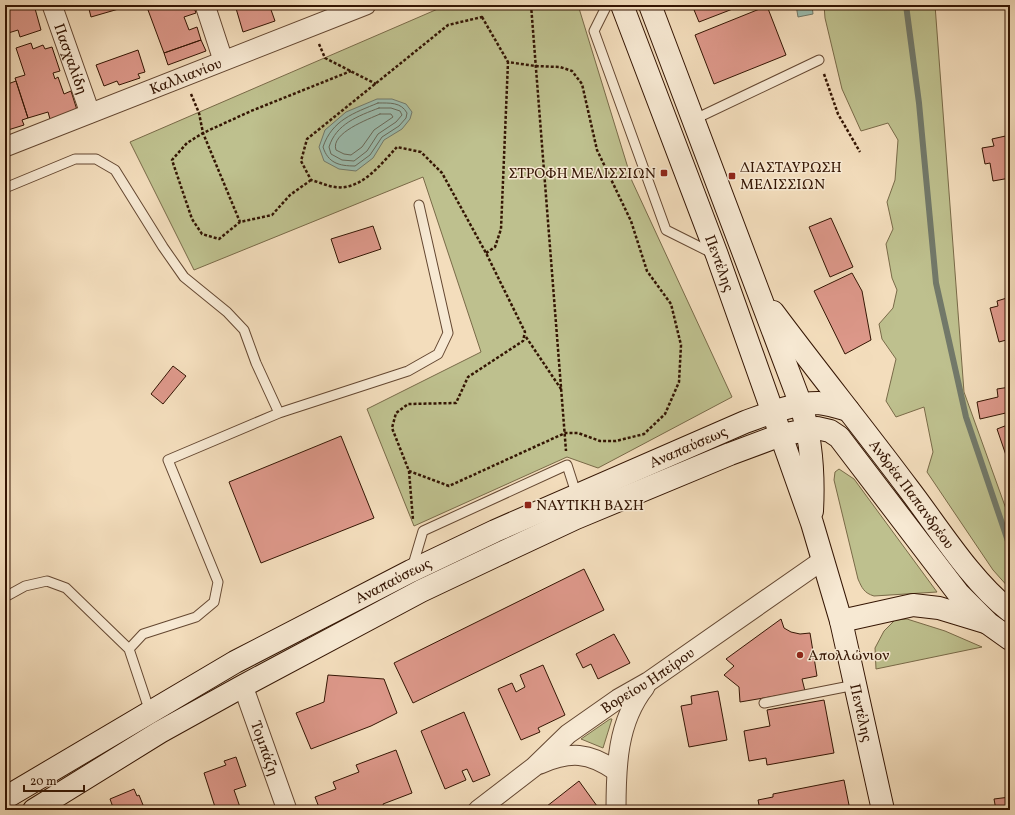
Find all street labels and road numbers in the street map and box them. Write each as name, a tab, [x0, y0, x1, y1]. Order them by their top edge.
street label: Πασχαλίδη	[47, 21, 92, 98]
street label: Καλλιανίου	[147, 54, 225, 101]
street label: Πεντέλης	[698, 232, 738, 295]
street label: Αναπαύσεως	[646, 422, 731, 474]
street label: Ανδρέα Παπανδρέου	[863, 436, 958, 554]
street label: Αναπαύσεως	[352, 554, 435, 610]
street label: Βορείου Ηπείρου	[597, 643, 700, 720]
street label: Πεντέλης	[843, 682, 877, 744]
street label: Τομπάζη	[244, 718, 283, 779]

